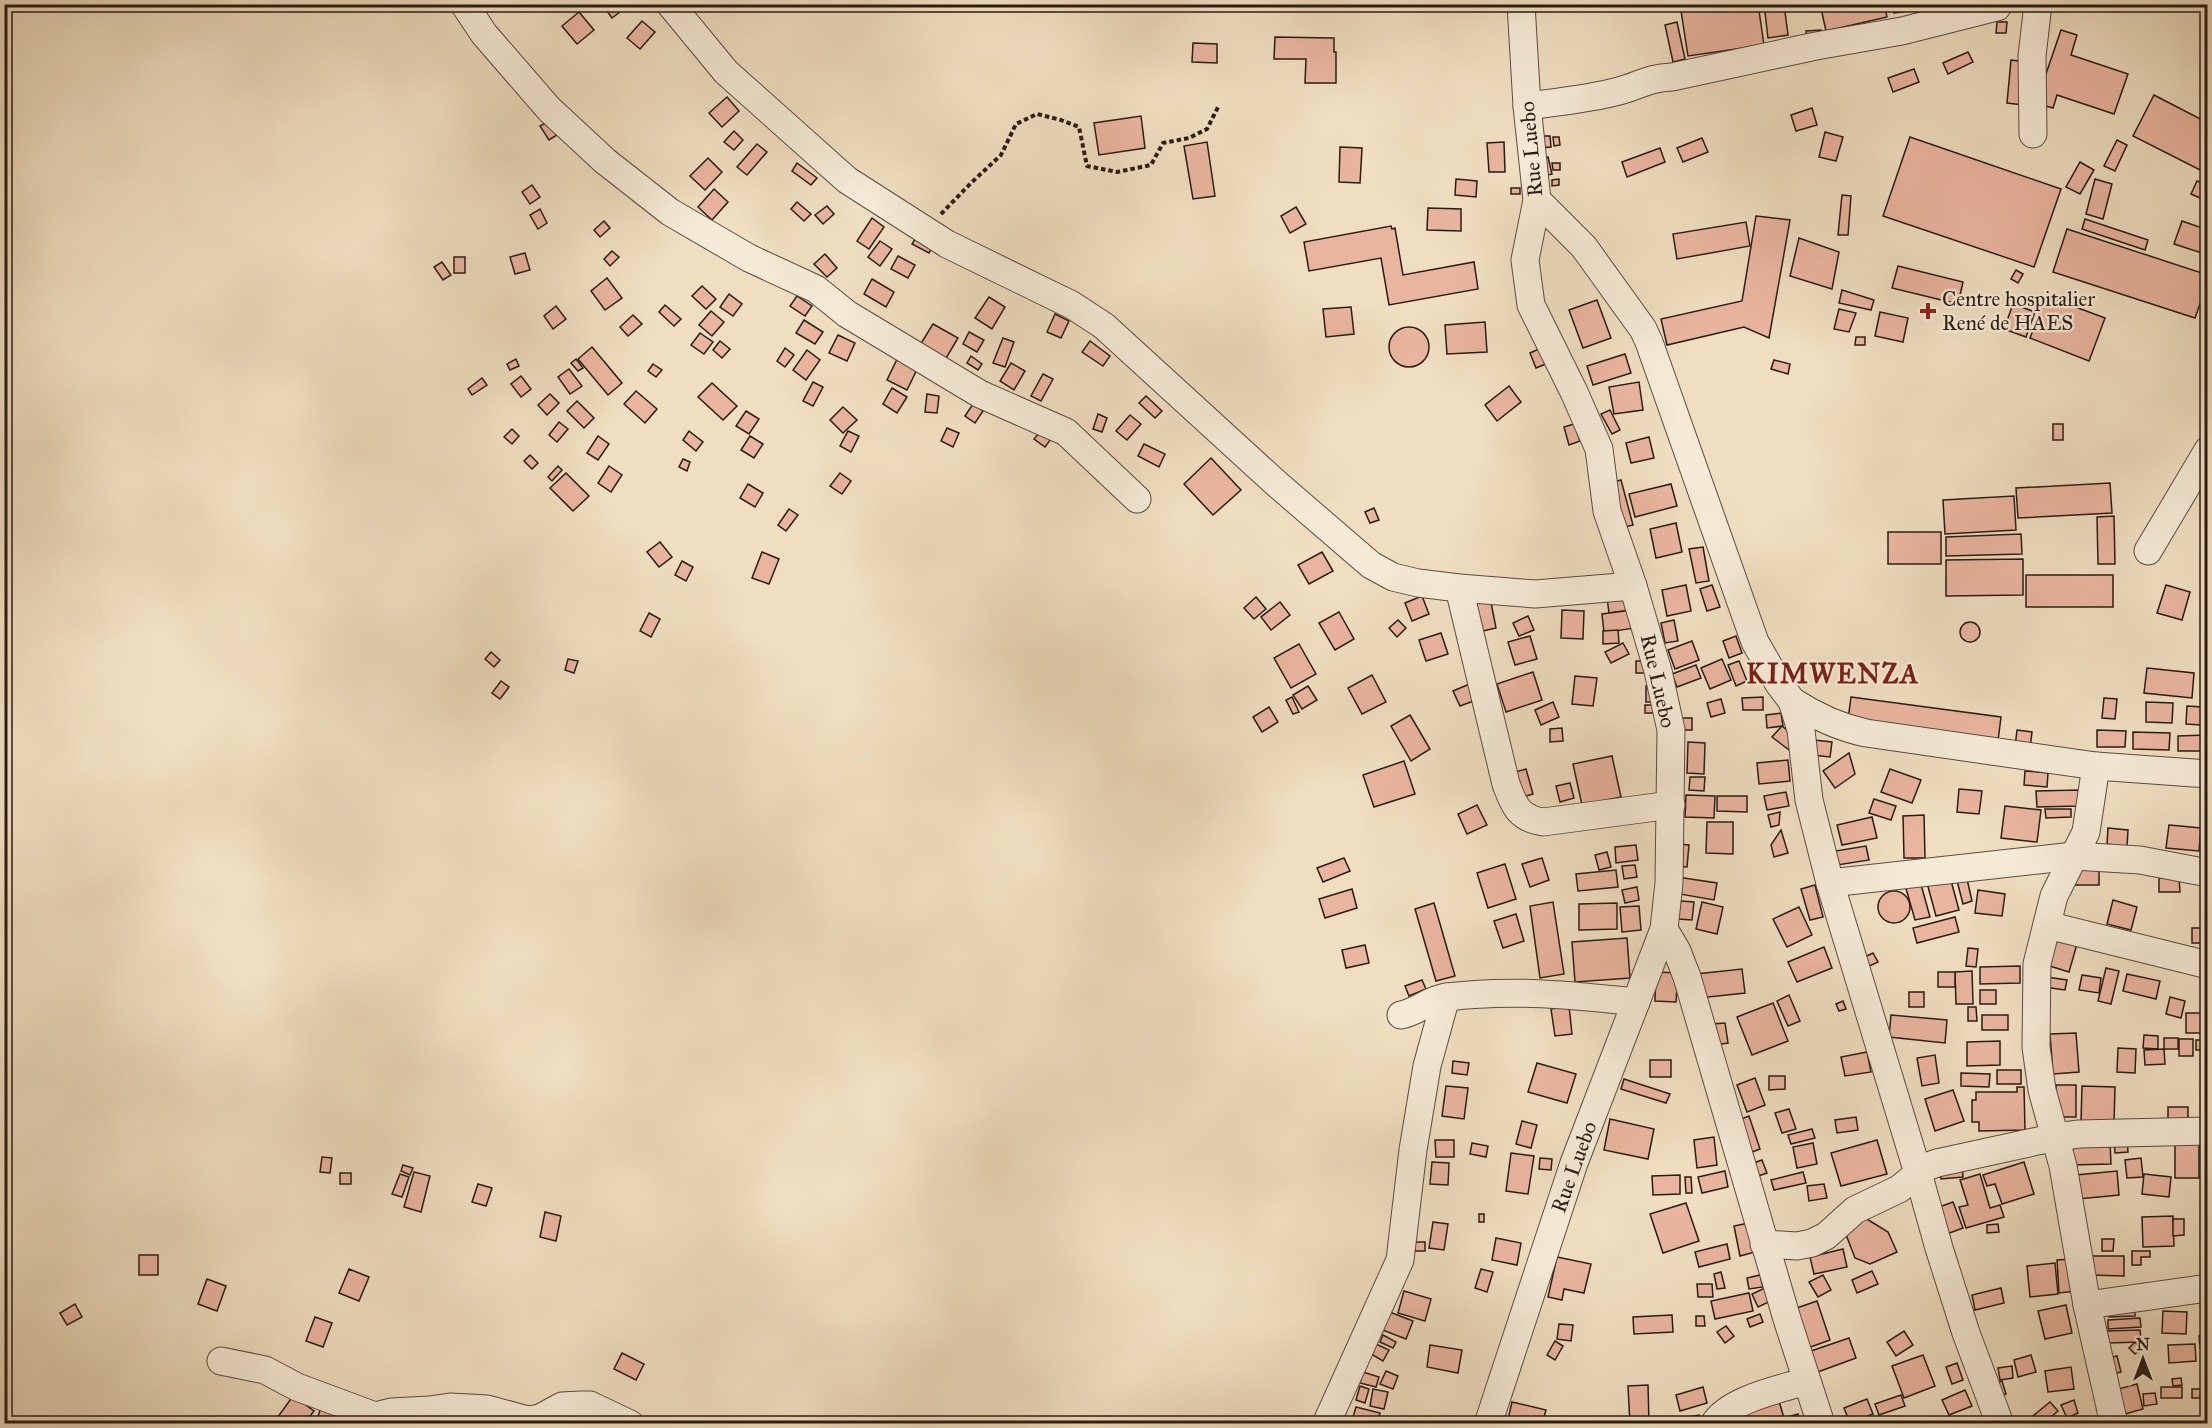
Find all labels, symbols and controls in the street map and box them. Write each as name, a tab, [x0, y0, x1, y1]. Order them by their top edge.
street label: Rue Luebo	[1514, 100, 1548, 198]
place label: Centre hospitalier René de HAES	[1942, 286, 2095, 336]
marker: Centre hospitalier René de HAES	[1919, 302, 1937, 320]
street label: Rue Luebo	[1635, 632, 1681, 731]
district label: KIMWENZA	[1746, 657, 1920, 690]
street label: Rue Luebo	[1545, 1117, 1603, 1216]
north arrow	[2113, 1329, 2173, 1389]
text: N	[2136, 1335, 2150, 1354]

